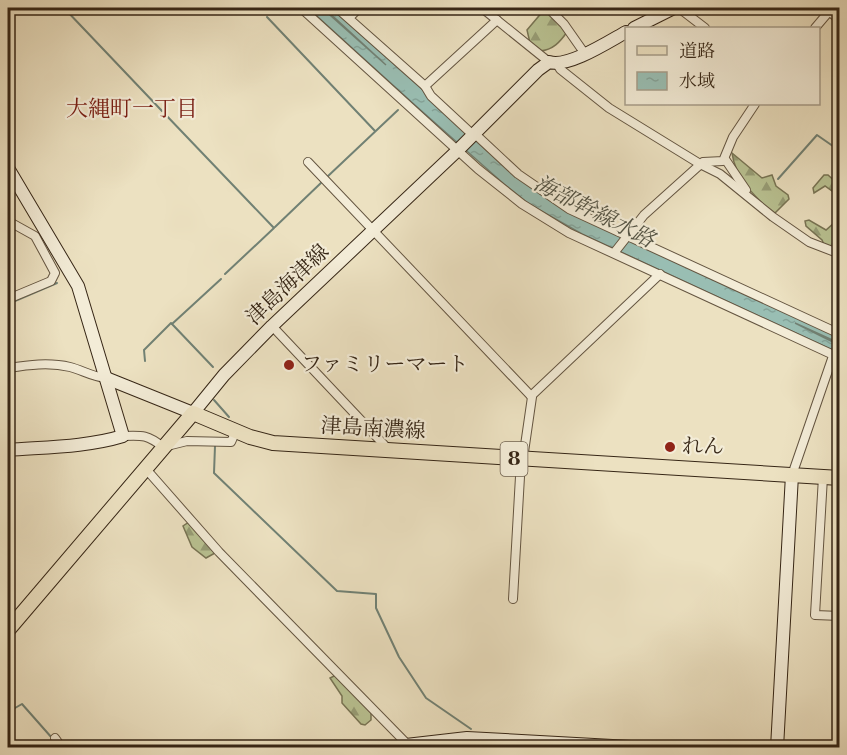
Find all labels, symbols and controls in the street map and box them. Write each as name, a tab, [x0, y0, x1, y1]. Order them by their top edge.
legend	[625, 27, 820, 105]
text: 道路	[679, 40, 715, 63]
text: 水域	[679, 70, 715, 93]
district label: 大縄町一丁目	[66, 96, 198, 123]
water label: 海部幹線水路	[529, 170, 661, 255]
street label: 津島海津線	[241, 239, 335, 331]
place label: ファミリーマート	[301, 352, 469, 378]
marker: ファミリーマート	[282, 358, 296, 372]
street label: 津島南濃線	[320, 413, 426, 445]
place label: れん	[682, 434, 724, 460]
marker: れん	[663, 440, 677, 454]
road number: 8	[500, 442, 528, 476]

